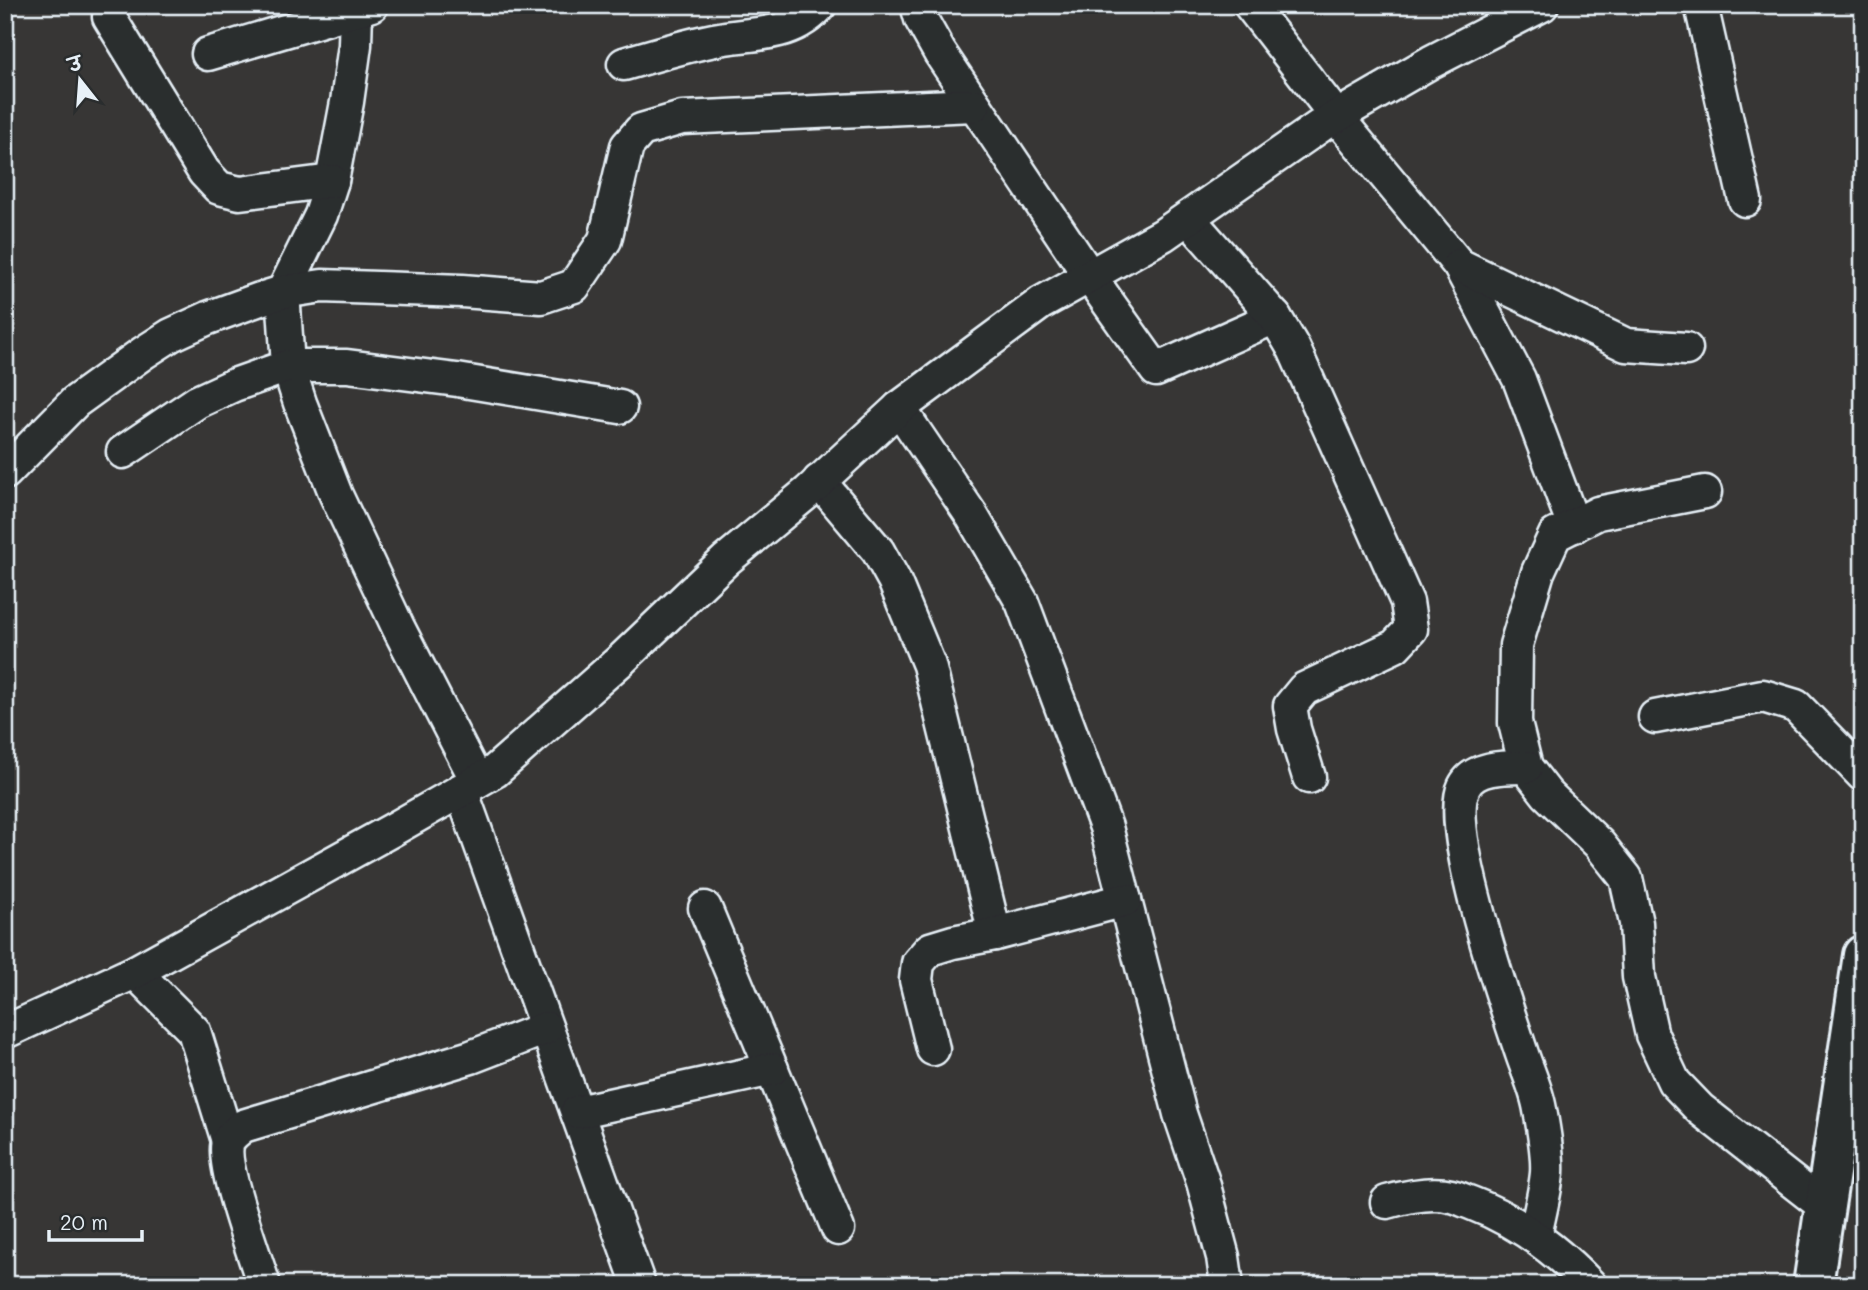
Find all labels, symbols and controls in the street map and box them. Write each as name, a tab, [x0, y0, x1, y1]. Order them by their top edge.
north arrow	[46, 46, 116, 116]
text: उ	[63, 49, 87, 78]
scale bar	[49, 1199, 142, 1243]
text: 20 m	[60, 1208, 108, 1235]

